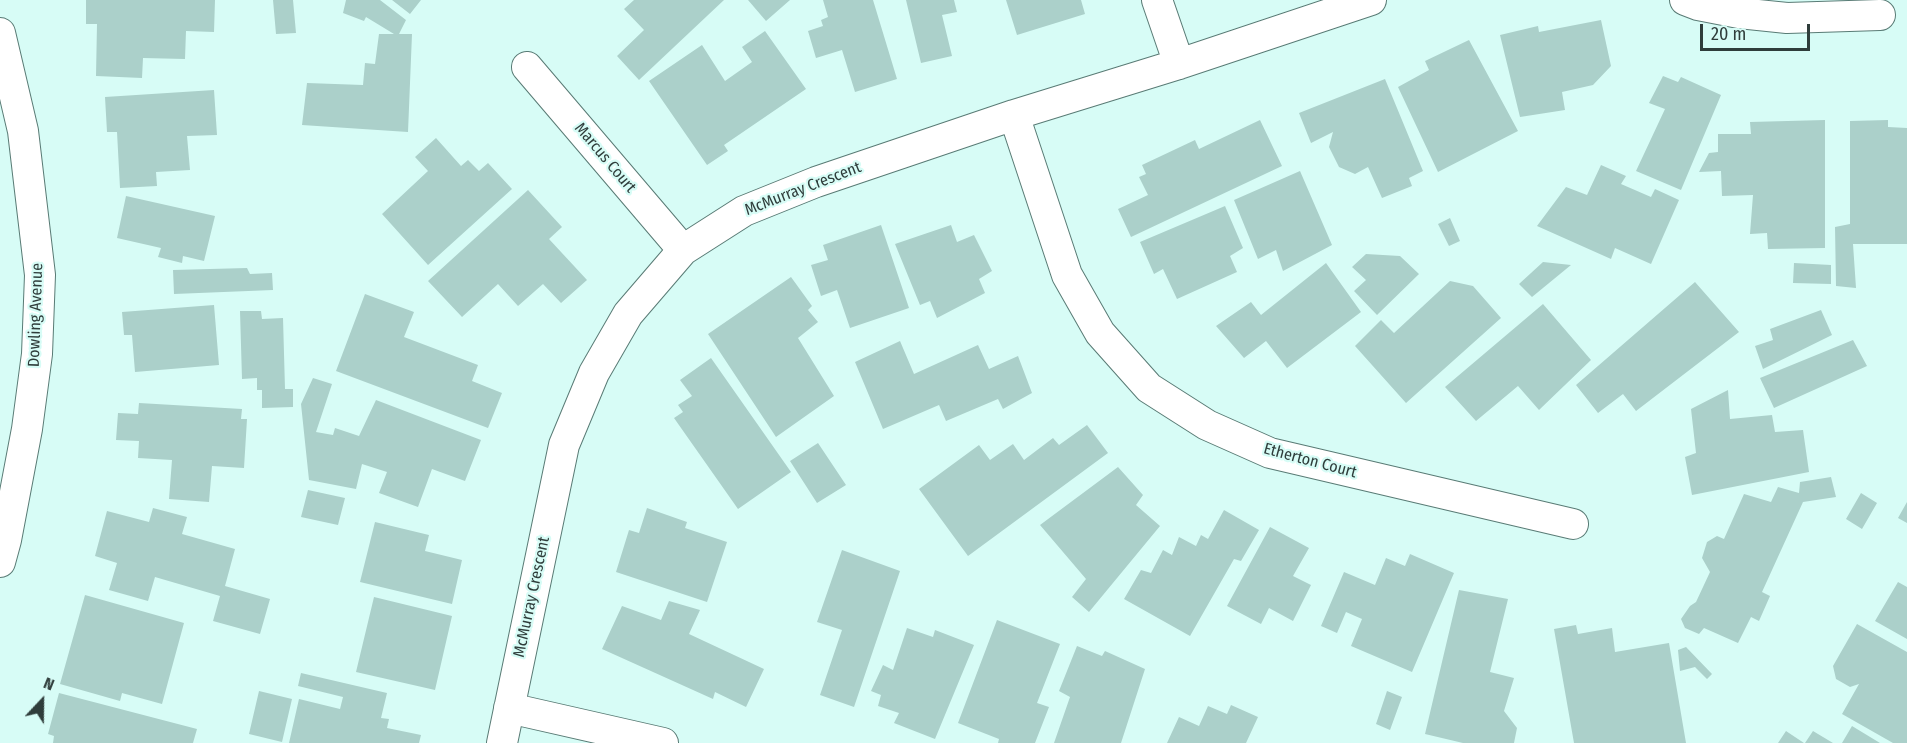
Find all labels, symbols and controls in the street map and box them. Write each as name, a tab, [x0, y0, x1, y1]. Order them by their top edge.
scale bar	[1703, 12, 1812, 50]
text: 20 m	[1711, 23, 1746, 45]
street label: Marcus Court	[570, 119, 640, 197]
street label: McMurray Crescent	[742, 158, 864, 220]
street label: Dowling Avenue	[25, 263, 47, 367]
street label: Etherton Court	[1261, 439, 1359, 483]
street label: McMurray Crescent	[510, 535, 554, 659]
north arrow	[12, 671, 72, 731]
text: N	[41, 673, 57, 694]

